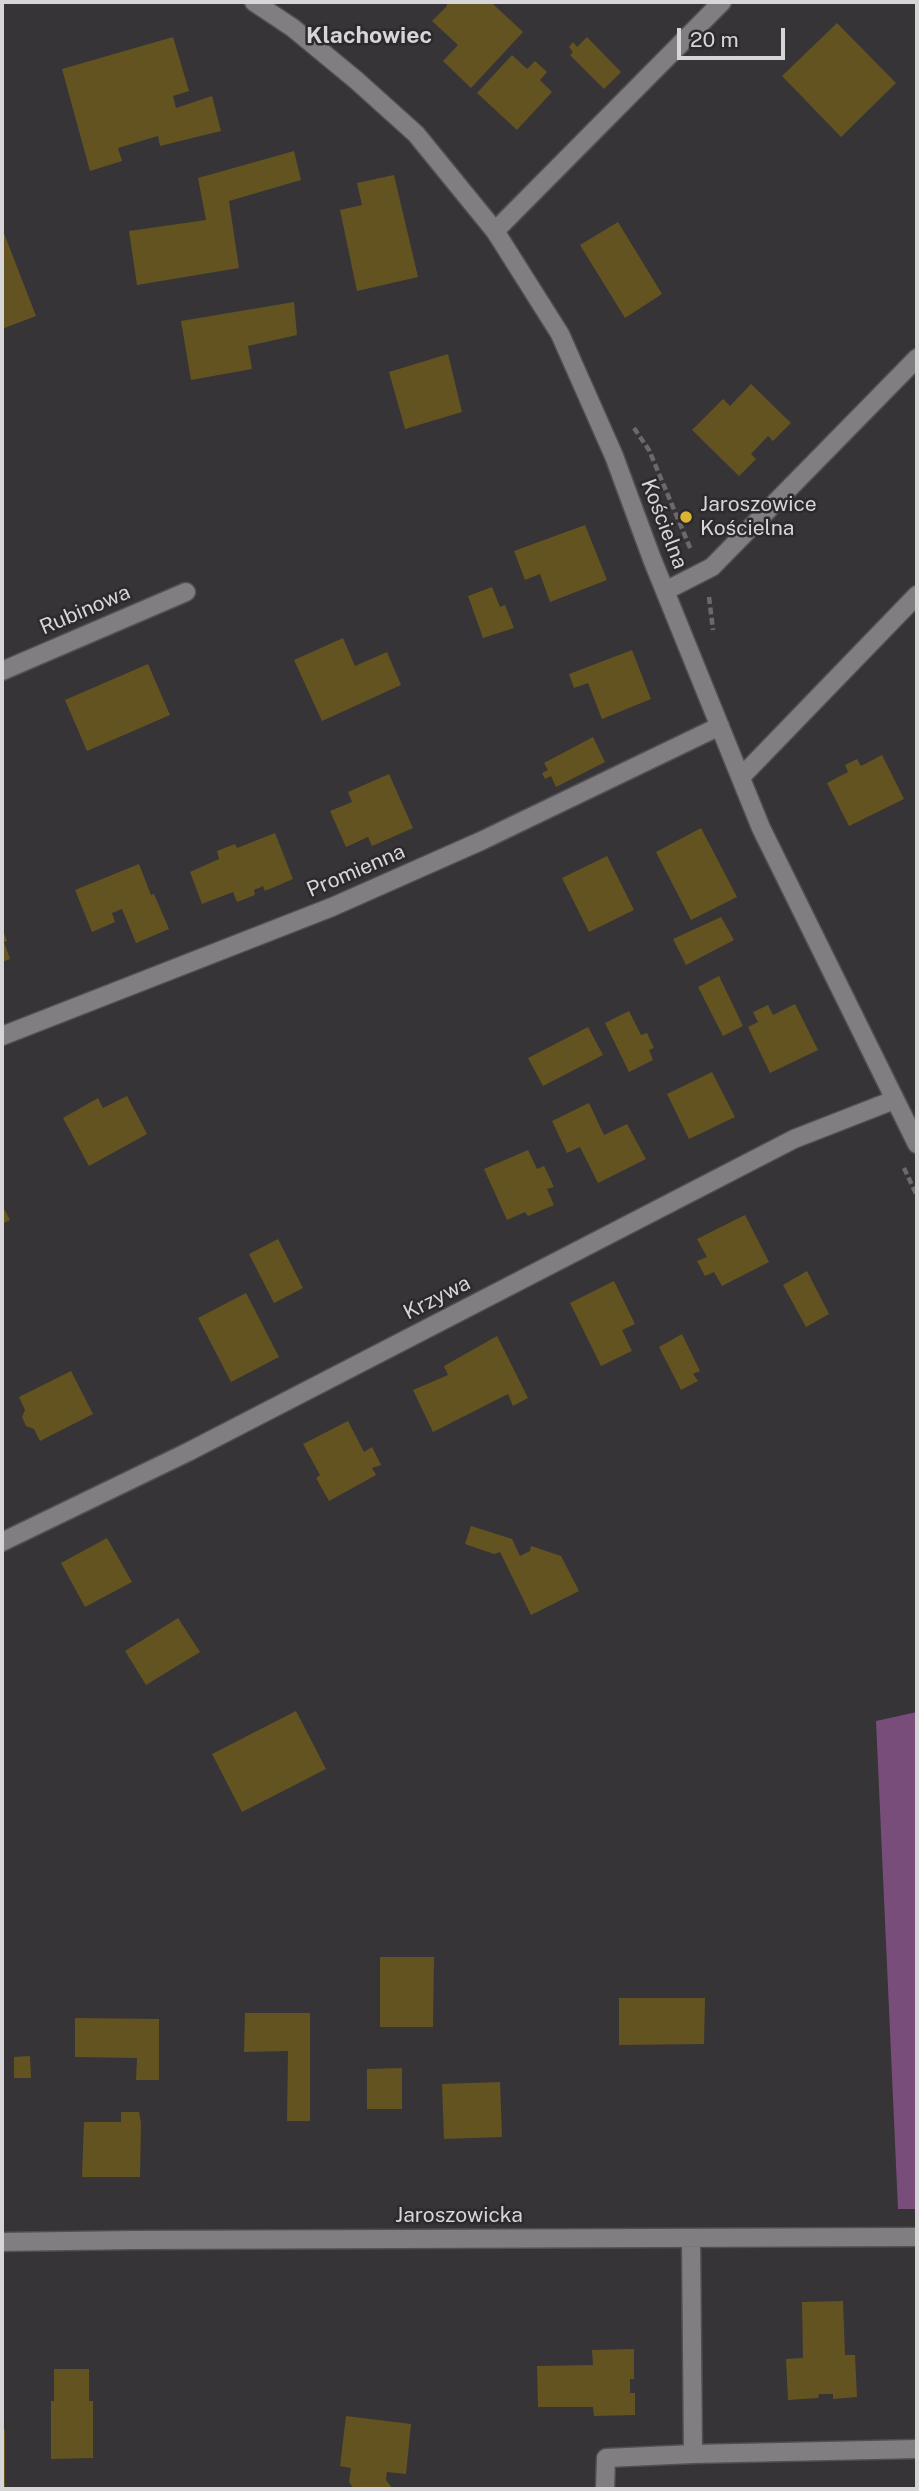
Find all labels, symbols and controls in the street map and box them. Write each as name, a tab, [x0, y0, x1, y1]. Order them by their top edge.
scale bar	[681, 14, 790, 58]
district label: Klachowiec	[306, 22, 432, 50]
text: 20 m	[690, 27, 739, 52]
street label: Kościelna	[635, 475, 693, 573]
place label: Jaroszowice Kościelna	[700, 492, 817, 542]
marker: Jaroszowice Kościelna	[678, 509, 694, 525]
street label: Rubinowa	[36, 580, 134, 640]
street label: Promienna	[303, 839, 409, 903]
street label: Krzywa	[399, 1270, 475, 1326]
street label: Jaroszowicka	[395, 2203, 523, 2229]

